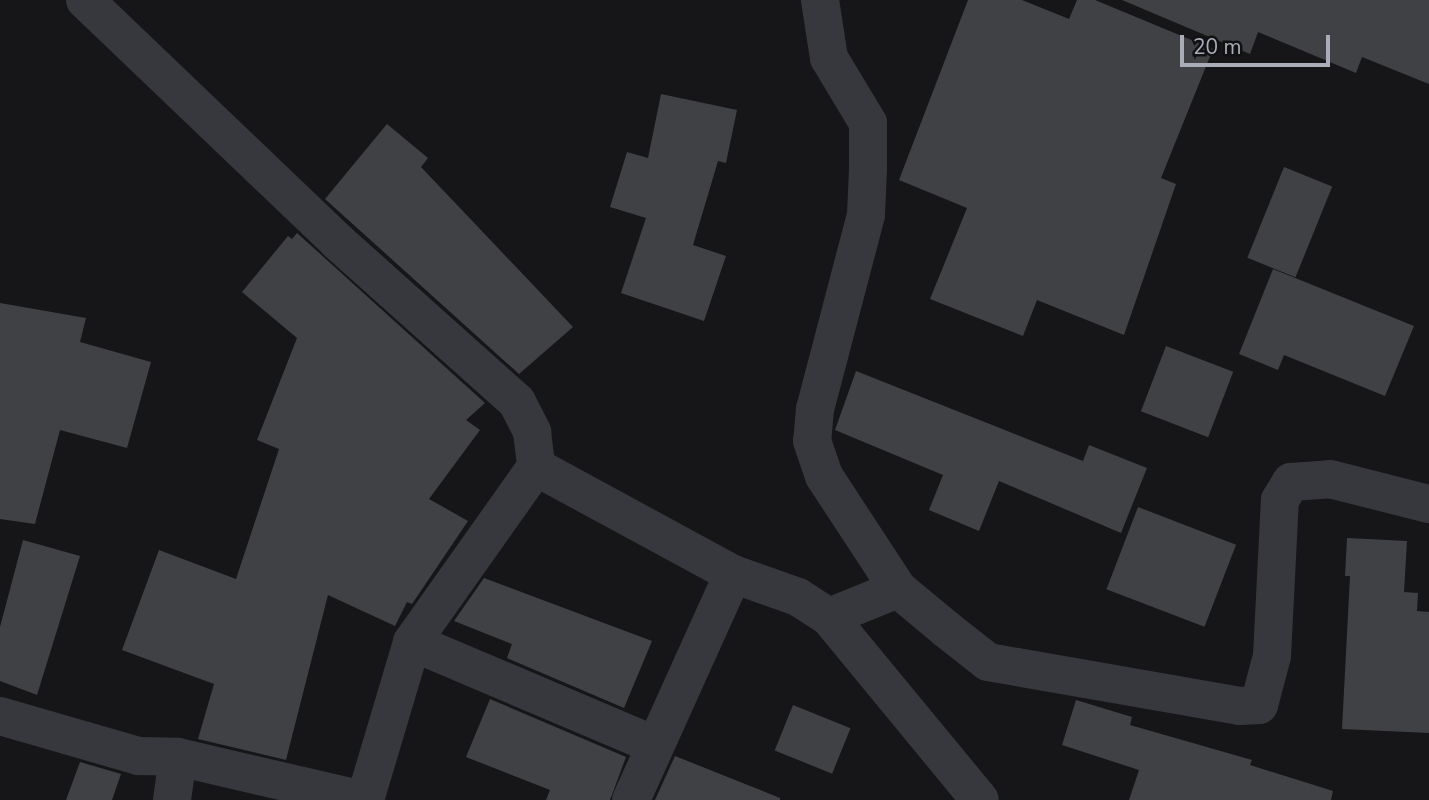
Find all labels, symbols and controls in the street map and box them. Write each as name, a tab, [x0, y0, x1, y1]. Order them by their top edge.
scale bar	[1184, 21, 1334, 65]
text: 20 m	[1193, 33, 1242, 61]

